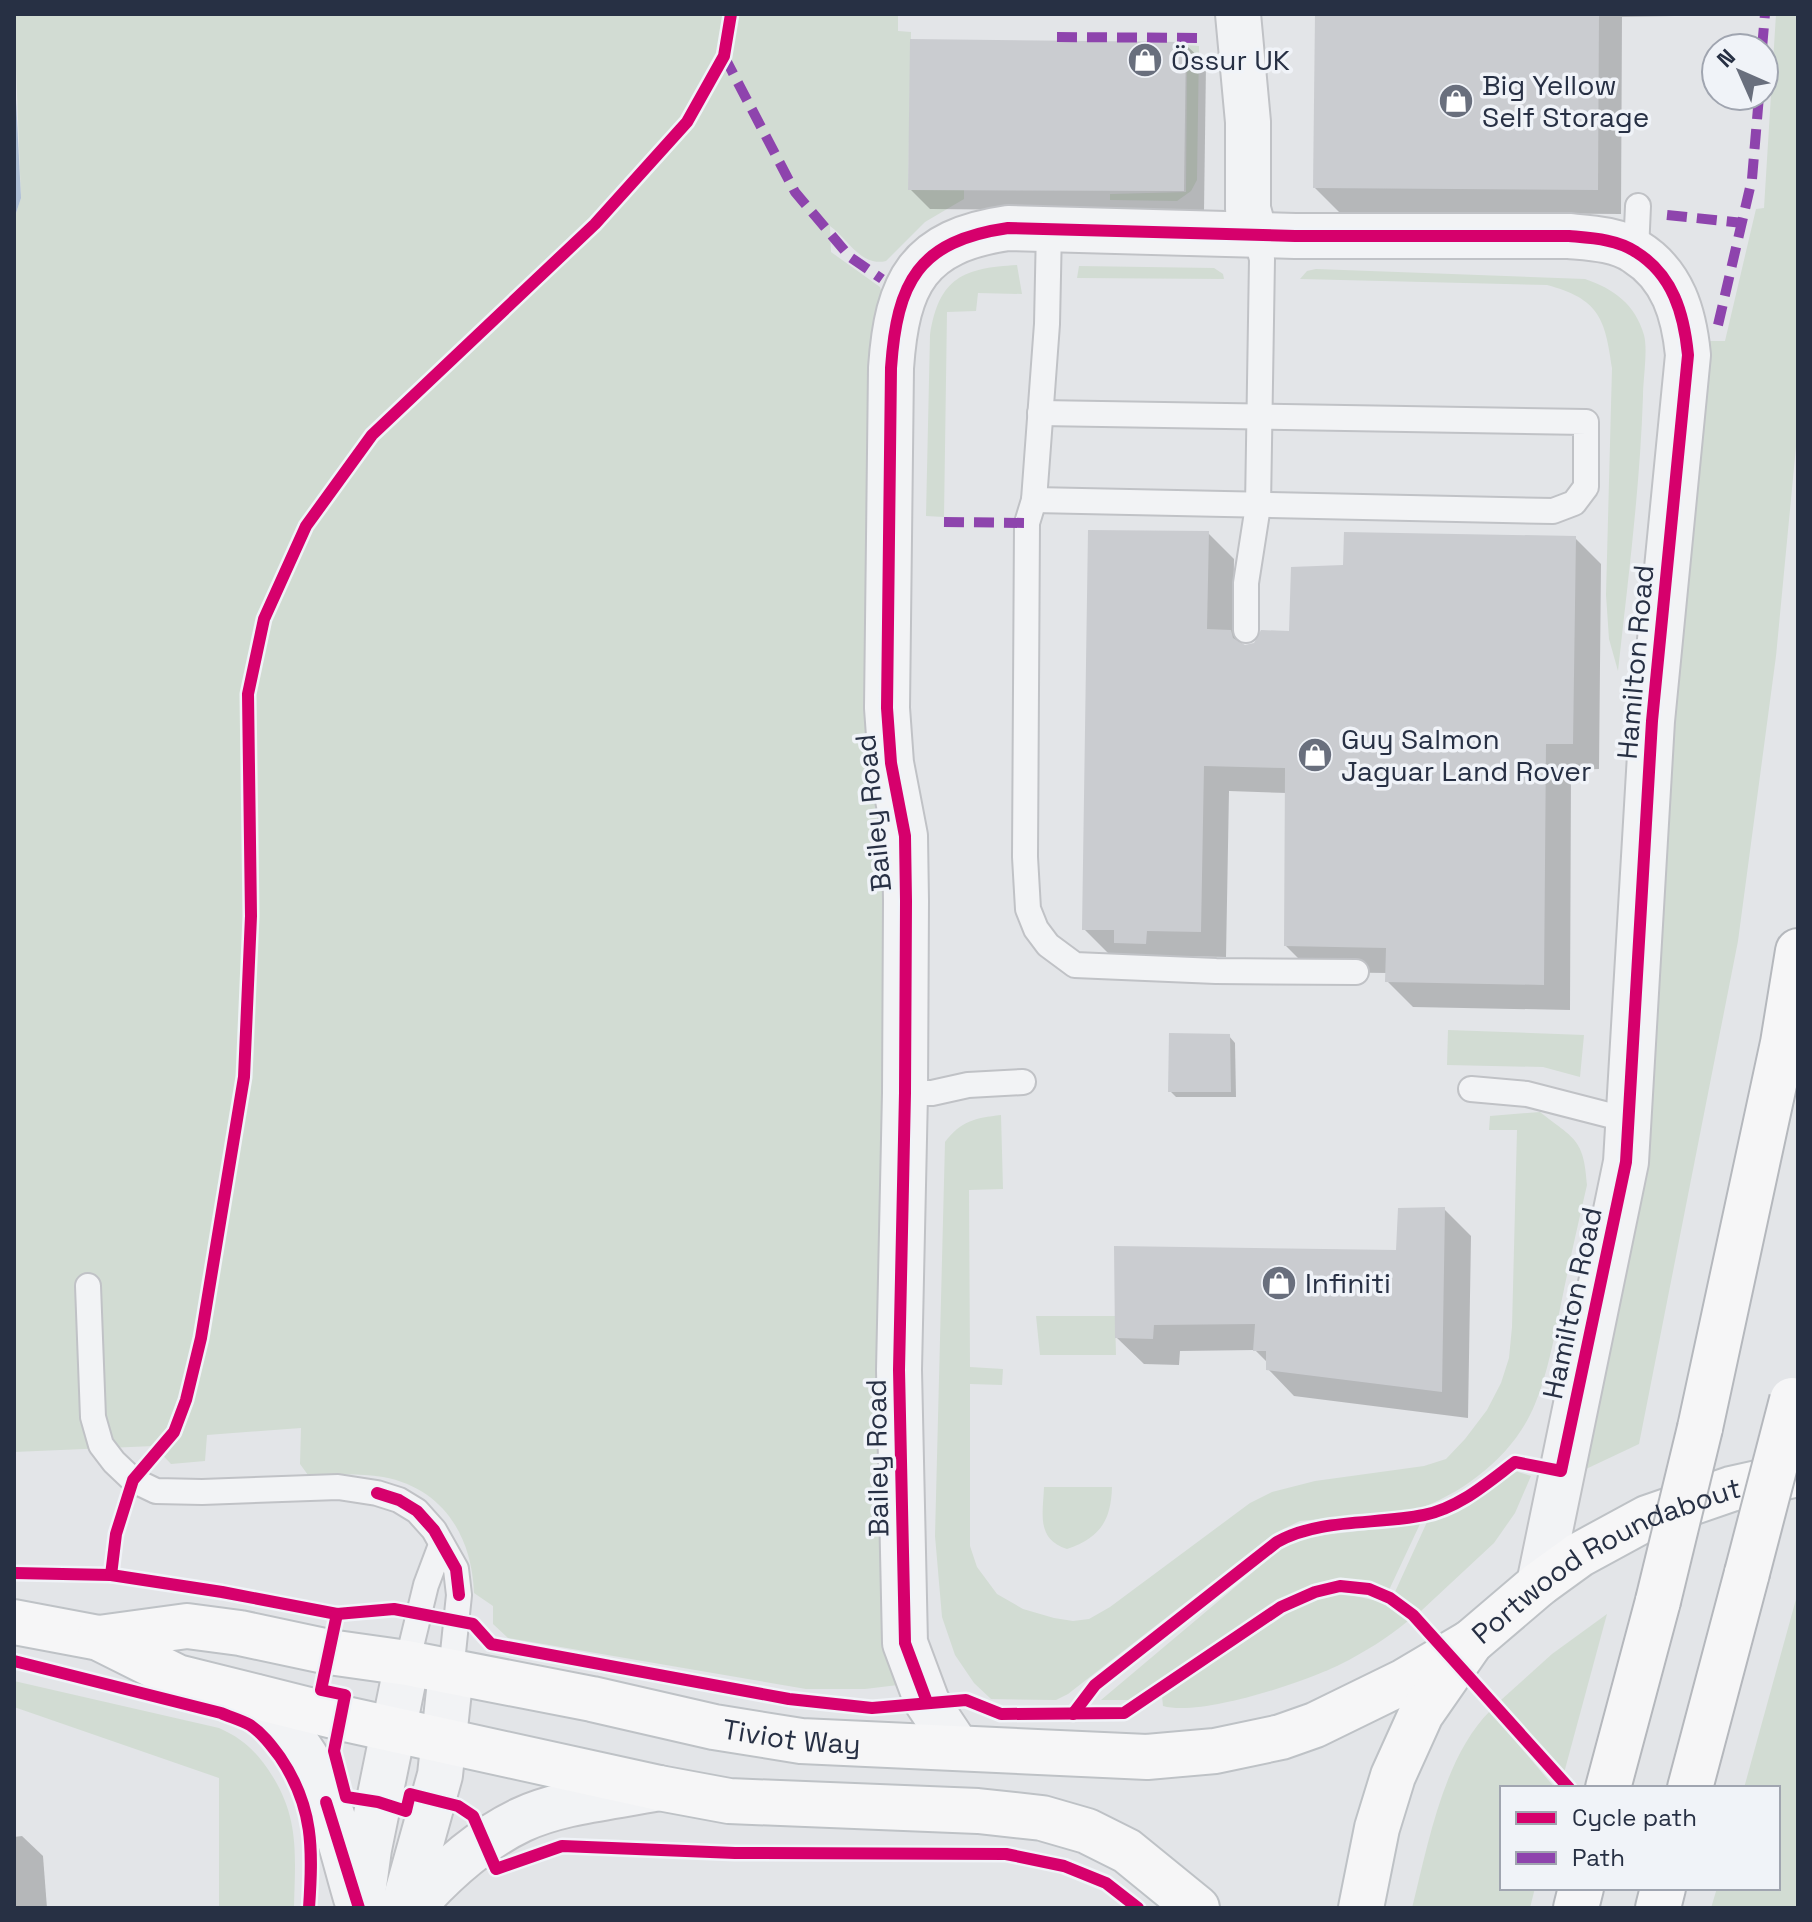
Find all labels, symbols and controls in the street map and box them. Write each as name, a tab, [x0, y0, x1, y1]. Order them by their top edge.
north arrow	[1700, 32, 1780, 112]
shop icon: Össur UK	[1126, 41, 1164, 79]
place label: Össur UK	[1171, 42, 1290, 78]
text: N	[1711, 43, 1741, 73]
place label: Big Yellow Self Storage	[1482, 67, 1649, 135]
shop icon: Big Yellow Self Storage	[1437, 82, 1475, 120]
street label: Hamilton Road	[1609, 563, 1661, 761]
place label: Guy Salmon Jaguar Land Rover	[1341, 721, 1591, 789]
street label: Bailey Road	[847, 733, 899, 893]
shop icon: Guy Salmon Jaguar Land Rover	[1296, 736, 1334, 774]
street label: Hamilton Road	[1534, 1204, 1610, 1402]
shop icon: Infiniti	[1260, 1264, 1298, 1302]
place label: Infiniti	[1305, 1265, 1391, 1301]
street label: Bailey Road	[858, 1379, 896, 1537]
street label: Portwood Roundabout	[1464, 1469, 1744, 1652]
street label: Tiviot Way	[720, 1711, 861, 1762]
legend	[1500, 1786, 1780, 1890]
text: Cycle path	[1572, 1802, 1697, 1833]
text: Path	[1572, 1842, 1625, 1873]

